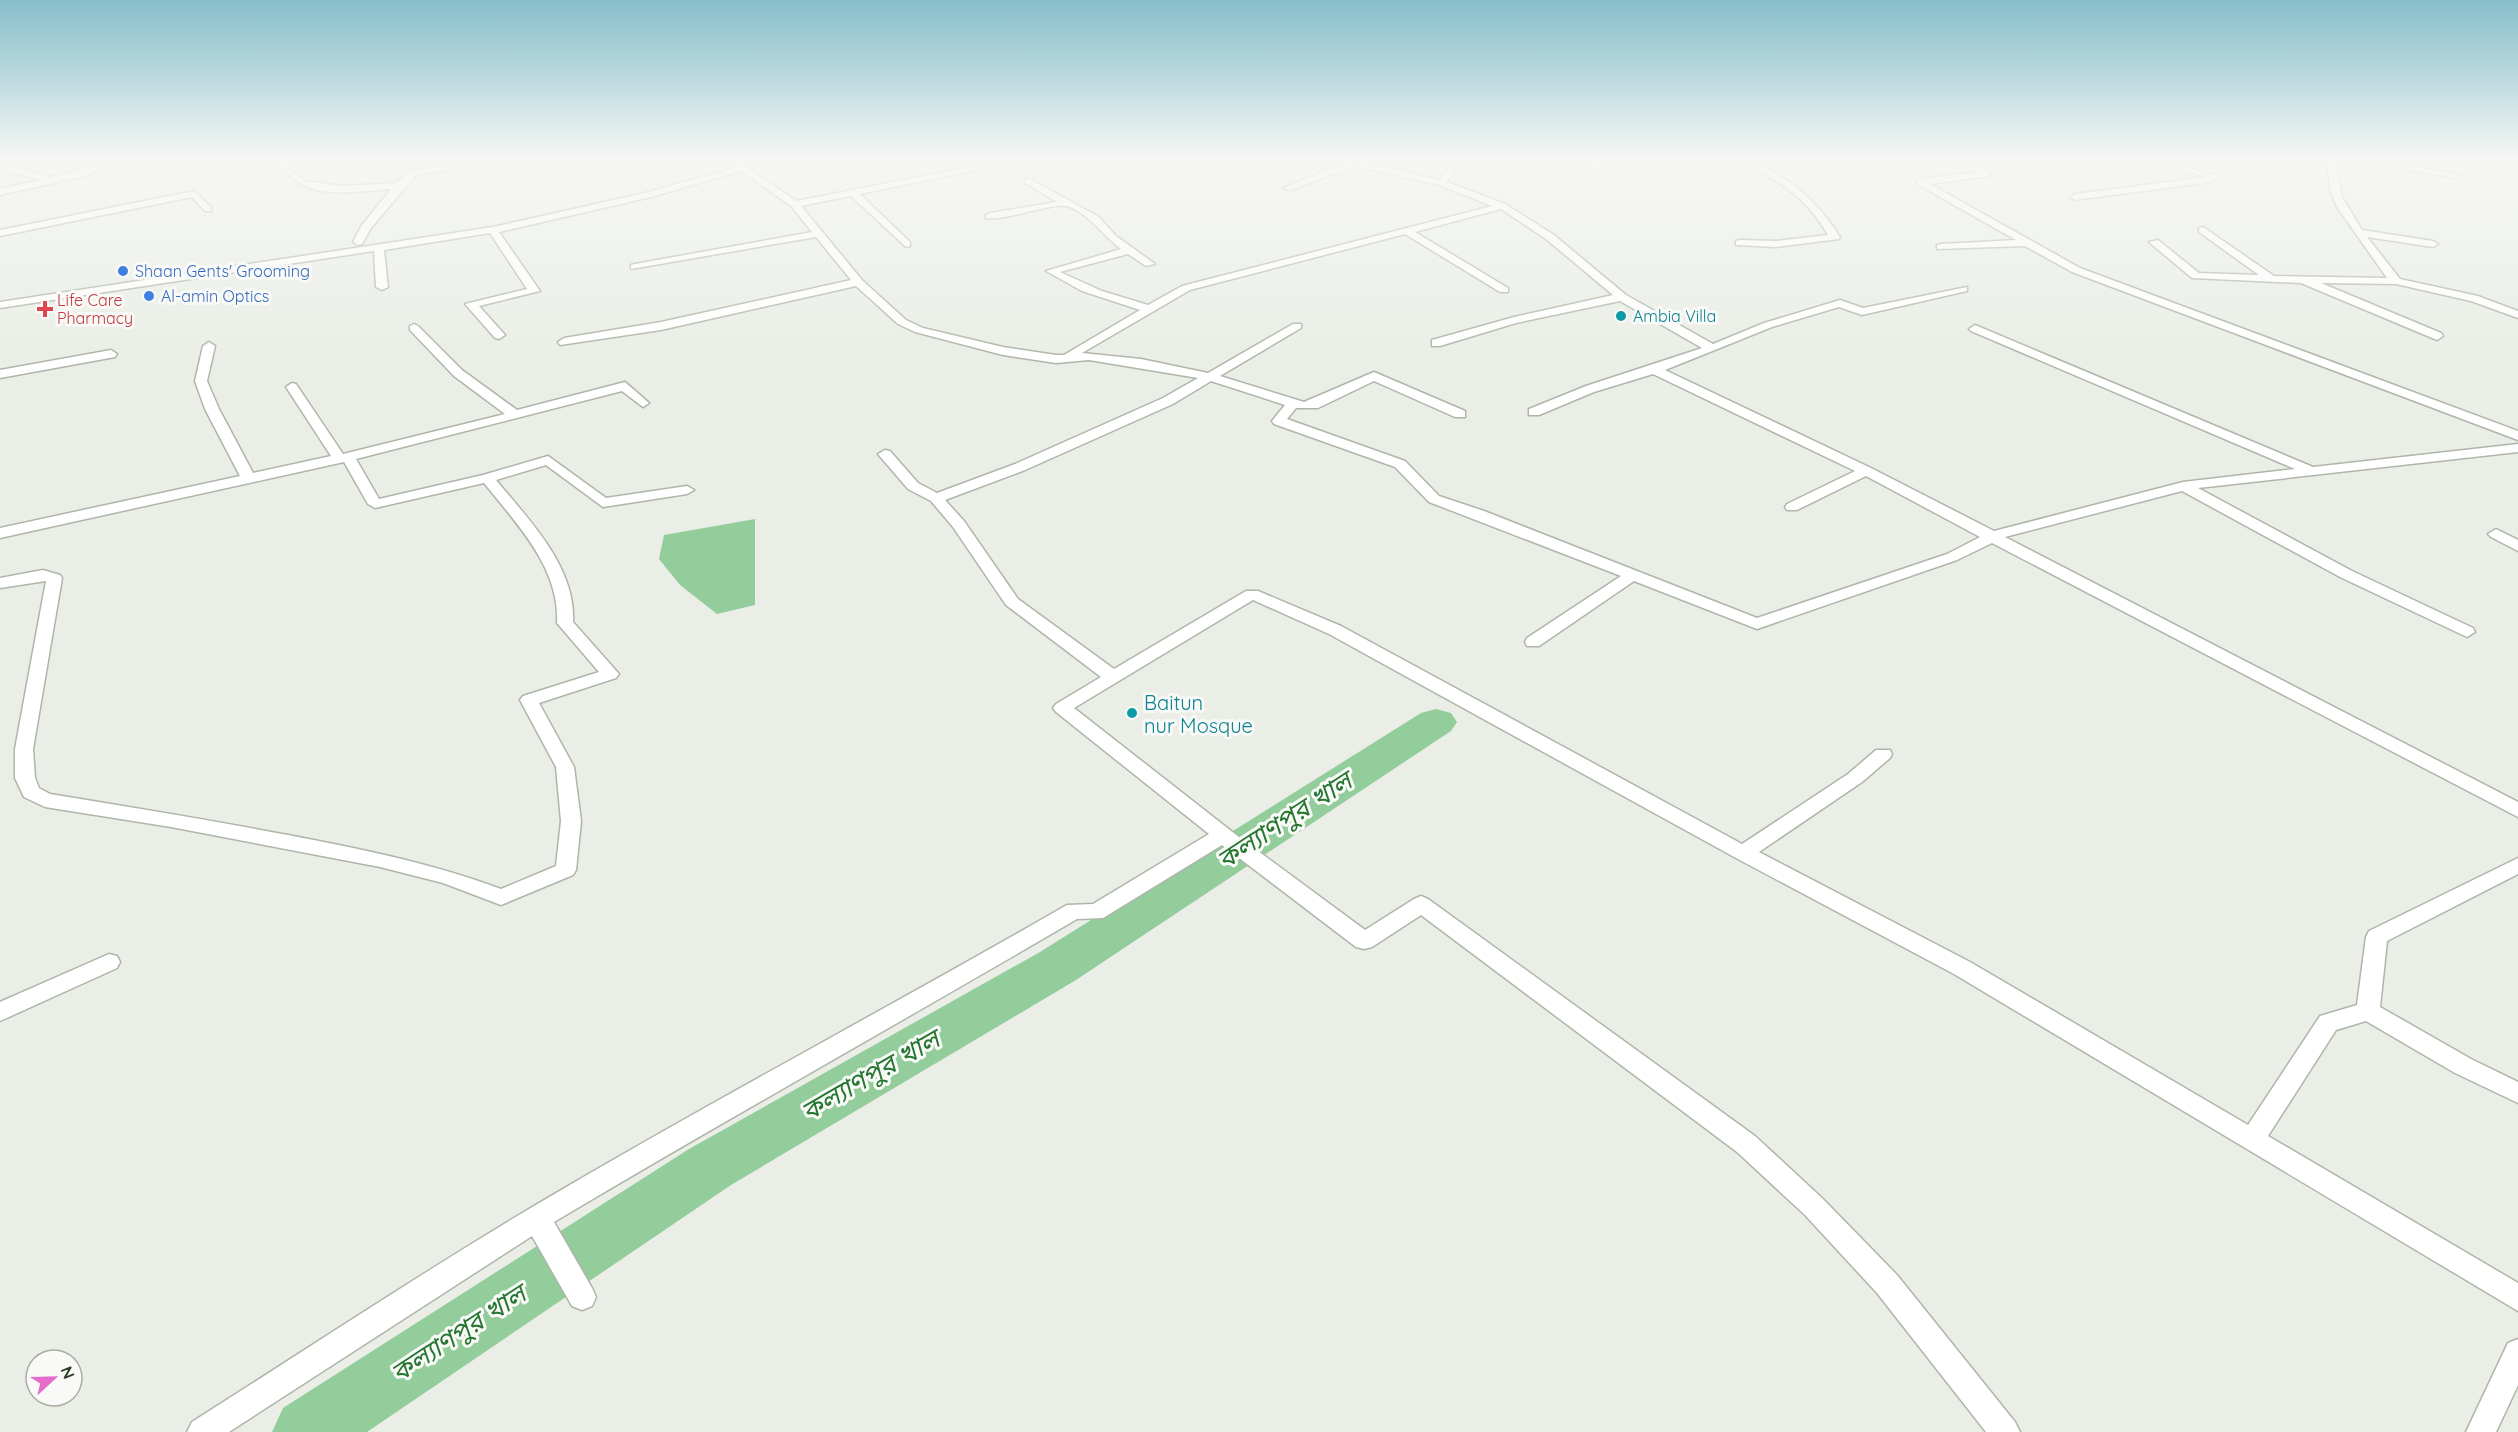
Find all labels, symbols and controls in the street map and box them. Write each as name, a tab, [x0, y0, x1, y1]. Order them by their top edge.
place label: Shaan Gents' Grooming	[135, 261, 310, 281]
marker: Shaan Gents' Grooming	[116, 264, 130, 278]
place label: Al-amin Optics	[161, 286, 269, 306]
marker: Al-amin Optics	[142, 289, 156, 303]
place label: Life Care Pharmacy	[57, 290, 133, 328]
marker: Life Care Pharmacy	[38, 302, 52, 316]
place label: Ambia Villa	[1633, 306, 1716, 326]
marker: Ambia Villa	[1614, 309, 1628, 323]
place label: Baitun nur Mosque	[1144, 690, 1253, 738]
marker: Baitun nur Mosque	[1125, 706, 1139, 720]
water label: কল্যাণপুর খাল	[1210, 761, 1362, 876]
water label: কল্যাণপুর খাল	[795, 1020, 949, 1128]
water label: কল্যাণপুর খাল	[384, 1274, 536, 1389]
north arrow	[24, 1348, 84, 1408]
text: N	[56, 1363, 79, 1382]

